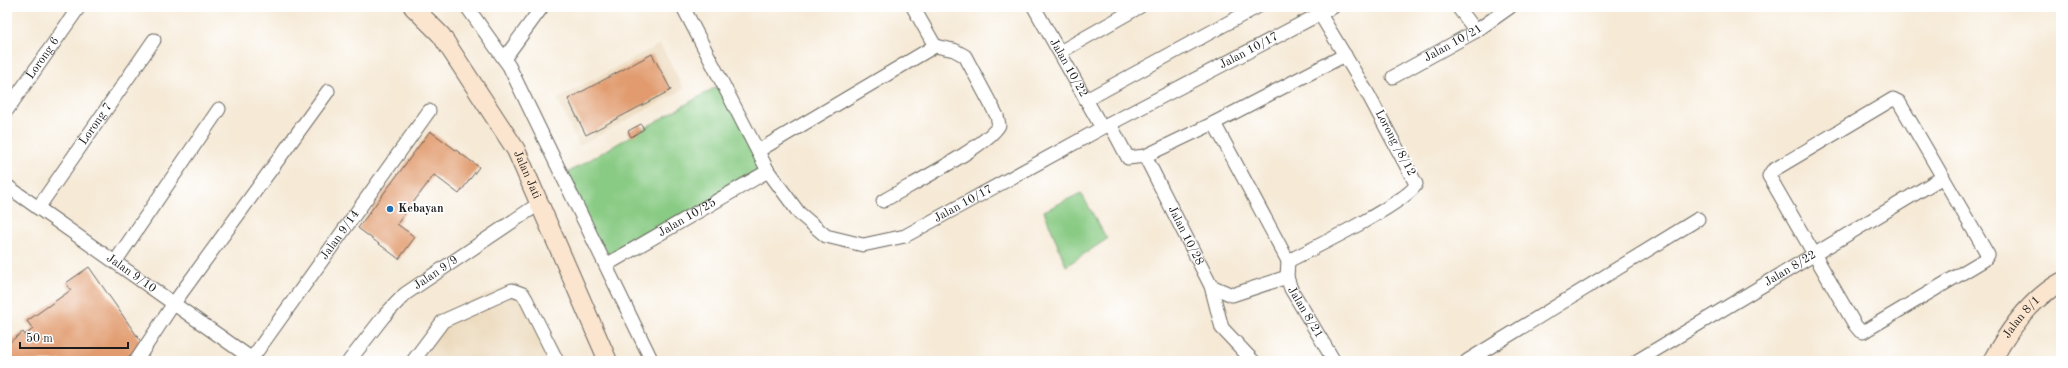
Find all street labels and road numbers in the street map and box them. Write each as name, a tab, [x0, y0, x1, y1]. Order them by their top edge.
street label: Jalan 10/21	[1422, 22, 1485, 64]
street label: Jalan 10/17	[1218, 31, 1280, 71]
street label: Lorong 6	[24, 35, 62, 82]
street label: Jalan 10/22	[1047, 37, 1089, 99]
street label: Lorong 7	[77, 101, 115, 147]
street label: Lorong /8/12	[1373, 108, 1417, 178]
street label: Jalan Jati	[511, 149, 543, 201]
street label: Jalan 10/17	[932, 183, 995, 225]
street label: Jalan 10/25	[656, 196, 718, 239]
street label: Jalan 10/28	[1165, 204, 1205, 267]
street label: Jalan 9/14	[319, 208, 362, 262]
street label: Jalan 8/22	[1763, 249, 1818, 289]
street label: Jalan 9/10	[104, 252, 158, 295]
street label: Jalan 9/9	[412, 254, 461, 292]
street label: Jalan 8/21	[1285, 285, 1325, 340]
street label: Jalan 8/1	[2001, 294, 2043, 341]

